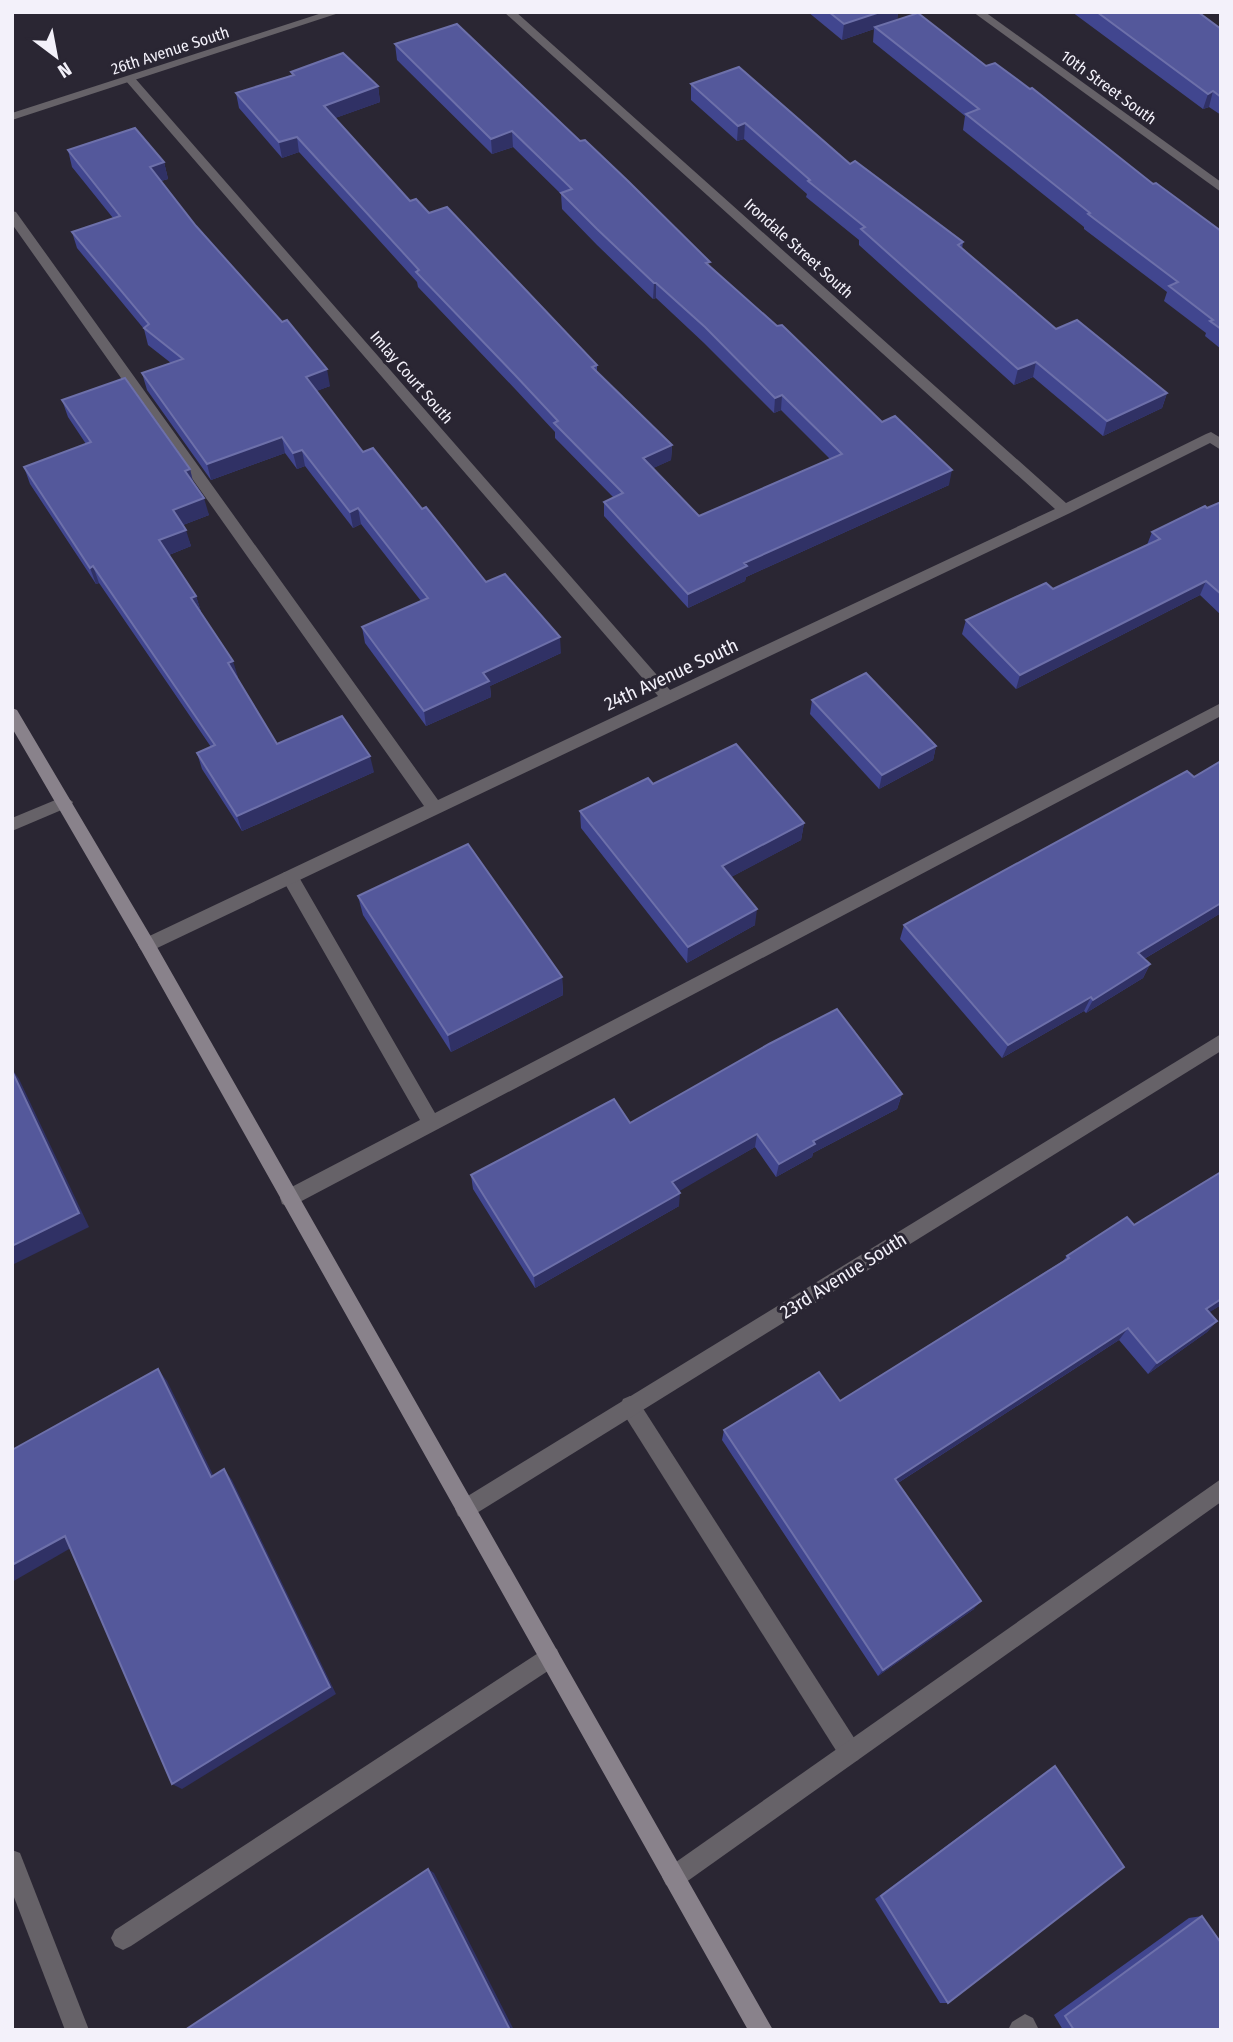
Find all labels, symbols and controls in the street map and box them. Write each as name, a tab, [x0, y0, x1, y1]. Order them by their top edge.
north arrow	[21, 21, 91, 91]
street label: 26th Avenue South	[109, 22, 231, 78]
street label: 10th Street South	[1057, 46, 1160, 128]
text: N	[54, 57, 76, 83]
street label: Irondale Street South	[740, 195, 857, 302]
street label: Imlay Court South	[366, 327, 457, 428]
street label: 24th Avenue South	[601, 633, 742, 716]
street label: 23rd Avenue South	[776, 1227, 911, 1324]

